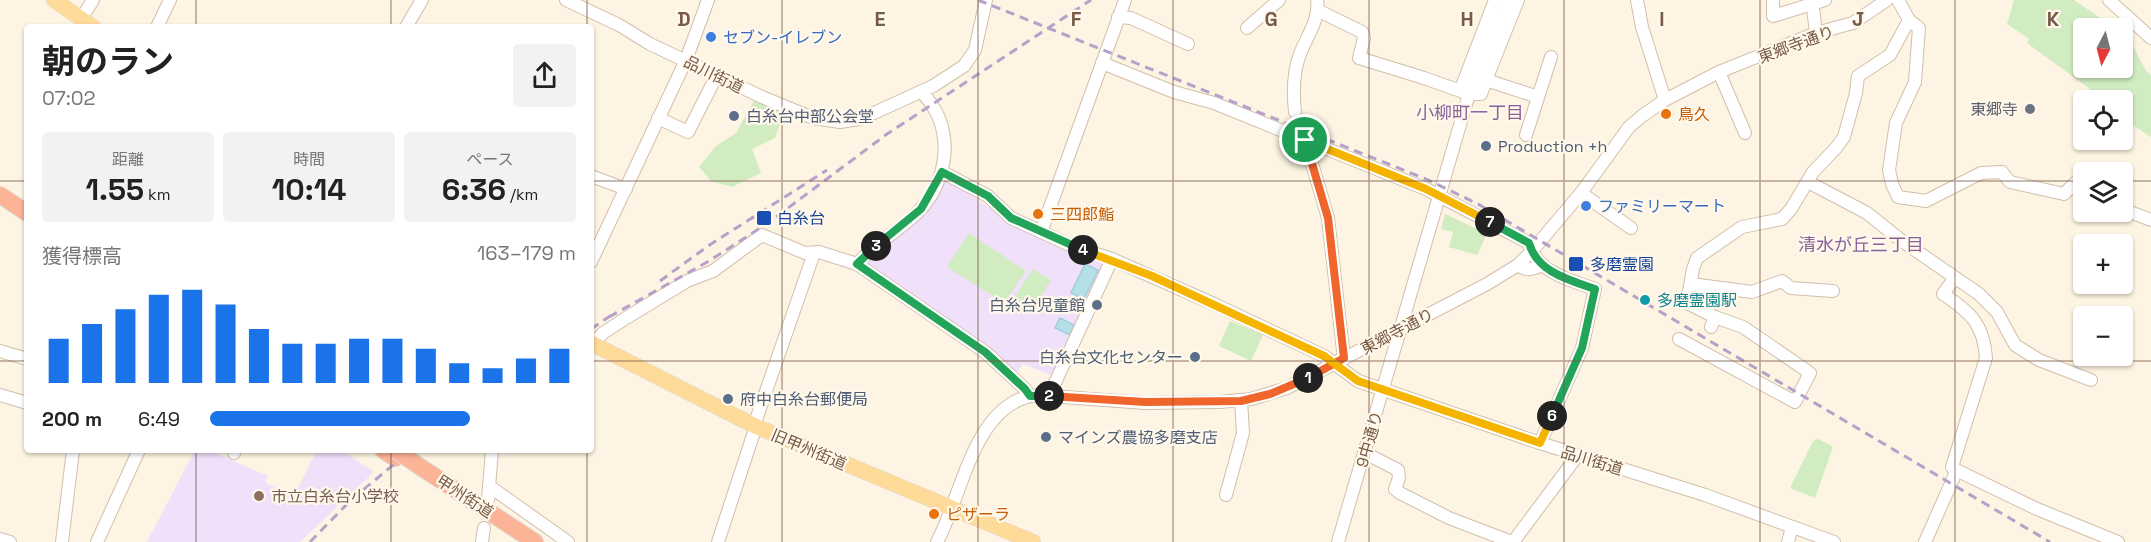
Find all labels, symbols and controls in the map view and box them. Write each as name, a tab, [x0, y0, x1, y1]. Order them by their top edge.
text: D	[677, 6, 691, 32]
text: E	[874, 6, 886, 32]
text: F	[1071, 6, 1082, 32]
text: G	[1264, 6, 1278, 32]
text: H	[1460, 6, 1474, 32]
text: I	[1659, 6, 1665, 32]
text: J	[1852, 6, 1864, 32]
text: K	[2047, 6, 2060, 32]
north arrow	[2073, 18, 2133, 78]
map controls	[2073, 18, 2133, 366]
street label: 東郷寺通り	[1755, 21, 1837, 68]
place label: セブン-イレブン	[723, 27, 842, 48]
marker: セブン-イレブン	[704, 30, 718, 44]
text: 朝のラン	[42, 41, 174, 83]
button: share	[513, 44, 576, 107]
street label: 品川街道	[680, 51, 747, 98]
text: 07:02	[42, 85, 96, 111]
button: locate	[2073, 90, 2133, 150]
place label: 東郷寺	[1970, 99, 2018, 120]
district label: 小柳町一丁目	[1416, 101, 1524, 124]
marker: 東郷寺	[2023, 102, 2037, 116]
place label: 鳥久	[1678, 104, 1710, 125]
place label: 白糸台中部公会堂	[746, 106, 874, 127]
marker: 鳥久	[1659, 107, 1673, 121]
marker: 白糸台中部公会堂	[727, 109, 741, 123]
pin	[1279, 114, 1330, 165]
icon: arrive	[1288, 123, 1321, 156]
place label: Production +h	[1498, 136, 1607, 157]
marker: Production +h	[1479, 139, 1493, 153]
text: 距離	[112, 149, 144, 170]
text: 時間	[293, 149, 325, 170]
text: ペース	[466, 149, 514, 170]
button: layers	[2073, 162, 2133, 222]
text: 1.55	[86, 170, 144, 209]
text: 10:14	[272, 170, 346, 209]
text: 6:36	[442, 170, 506, 209]
text: km	[144, 184, 170, 205]
text: /km	[506, 184, 538, 205]
place label: ファミリーマート	[1598, 196, 1726, 217]
marker: ファミリーマート	[1579, 199, 1593, 213]
place label: 三四郎鮨	[1050, 204, 1114, 225]
marker: 三四郎鮨	[1031, 207, 1045, 221]
pin: 7	[1475, 207, 1505, 237]
place label: 白糸台	[777, 208, 825, 229]
marker: 白糸台	[755, 209, 773, 227]
text: 7	[1486, 211, 1494, 232]
pin: 3	[861, 231, 891, 261]
district label: 清水が丘三丁目	[1798, 233, 1924, 256]
button: +	[2073, 234, 2133, 294]
text: 3	[871, 235, 881, 256]
pin: 4	[1068, 235, 1098, 265]
text: 4	[1078, 239, 1088, 260]
text: 163–179 m	[477, 240, 576, 266]
text: 獲得標高	[42, 243, 122, 269]
place label: 多磨霊園	[1590, 254, 1654, 275]
marker: 多磨霊園	[1567, 255, 1585, 273]
place label: 多磨霊園駅	[1657, 290, 1737, 311]
marker: 多磨霊園駅	[1638, 293, 1652, 307]
place label: 白糸台児童館	[989, 295, 1085, 316]
marker: 白糸台児童館	[1090, 298, 1104, 312]
street label: 東郷寺通り	[1357, 303, 1437, 359]
button: −	[2073, 306, 2133, 366]
place label: 白糸台文化センター	[1039, 347, 1183, 368]
marker: 白糸台文化センター	[1188, 350, 1202, 364]
pin: 1	[1293, 363, 1323, 393]
text: 1	[1304, 367, 1312, 388]
pin: 2	[1034, 381, 1064, 411]
text: 2	[1044, 385, 1054, 406]
place label: 府中白糸台郵便局	[740, 389, 868, 410]
marker: 府中白糸台郵便局	[721, 392, 735, 406]
pin: 6	[1537, 401, 1567, 431]
text: 6	[1547, 405, 1557, 426]
text: 200 m	[42, 406, 102, 432]
text: 6:49	[138, 406, 180, 432]
street label: 9中通り	[1351, 408, 1388, 470]
street label: 旧甲州街道	[768, 424, 850, 475]
place label: マインズ農協多磨支店	[1058, 427, 1218, 448]
marker: マインズ農協多磨支店	[1039, 430, 1053, 444]
street label: 品川街道	[1558, 441, 1626, 480]
street label: 甲州街道	[432, 470, 497, 523]
place label: 市立白糸台小学校	[271, 486, 399, 507]
marker: 市立白糸台小学校	[252, 489, 266, 503]
place label: ピザーラ	[946, 504, 1010, 525]
marker: ピザーラ	[927, 507, 941, 521]

